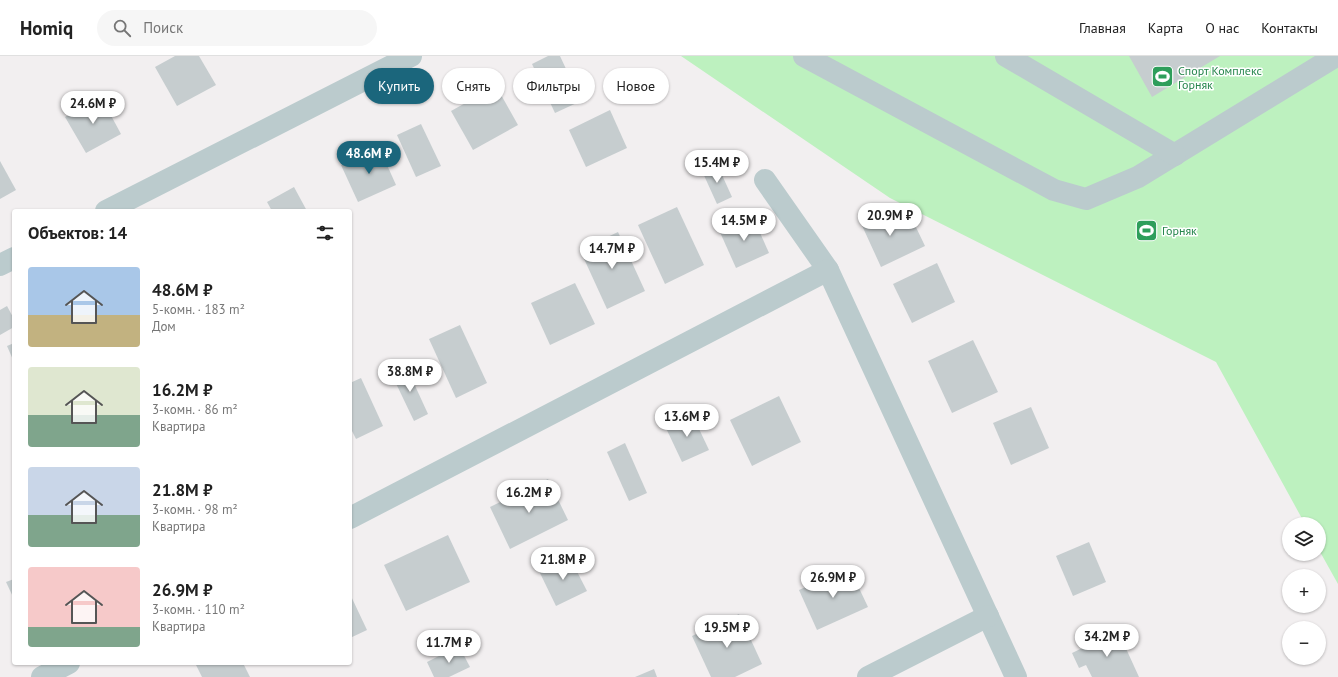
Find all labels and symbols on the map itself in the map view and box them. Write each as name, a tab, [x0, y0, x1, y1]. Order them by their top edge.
place label: Спорт Комплекс Горняк	[1178, 63, 1262, 92]
sports icon: Спорт Комплекс Горняк	[1150, 64, 1176, 90]
pin: 24.6M ₽	[56, 91, 130, 125]
pin: 48.6M ₽	[332, 141, 406, 175]
pin: 15.4M ₽	[680, 150, 754, 184]
pin: 20.9M ₽	[853, 203, 927, 237]
pin: 14.5M ₽	[707, 208, 781, 242]
sports icon: Горняк	[1133, 217, 1159, 243]
place label: Горняк	[1162, 223, 1197, 238]
pin: 14.7M ₽	[575, 236, 649, 270]
pin: 38.8M ₽	[373, 359, 447, 393]
pin: 13.6M ₽	[650, 404, 724, 438]
pin: 16.2M ₽	[492, 480, 566, 514]
pin: 21.8M ₽	[526, 547, 600, 581]
pin: 26.9M ₽	[796, 565, 870, 599]
pin: 19.5M ₽	[690, 615, 764, 649]
pin: 34.2M ₽	[1070, 624, 1144, 658]
pin: 11.7M ₽	[412, 630, 486, 664]

